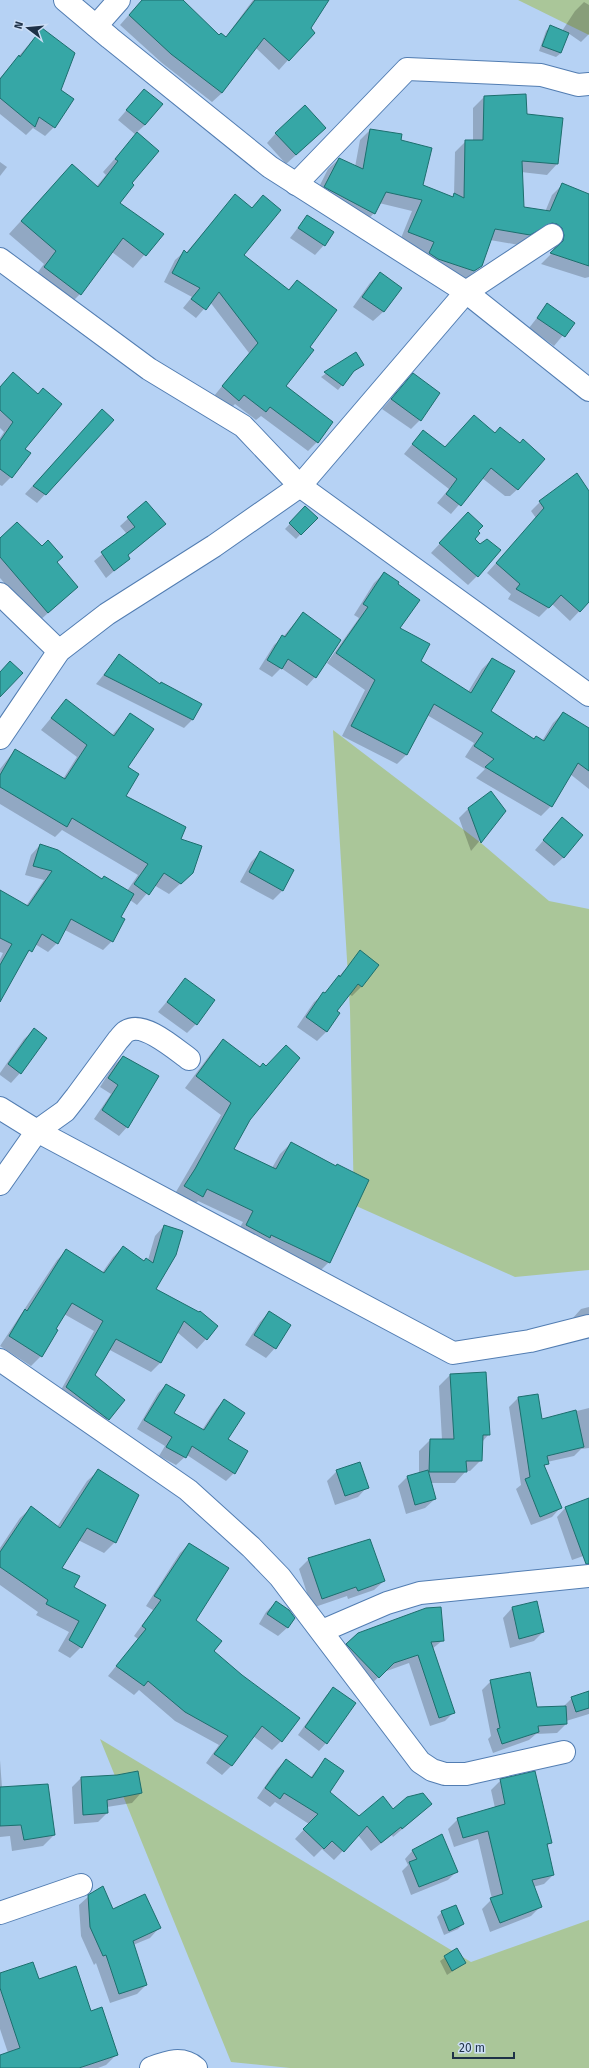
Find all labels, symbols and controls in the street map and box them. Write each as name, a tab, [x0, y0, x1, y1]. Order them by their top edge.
north arrow	[8, 8, 48, 48]
text: N	[12, 20, 26, 31]
scale bar	[453, 2034, 514, 2060]
text: 20 m	[459, 2041, 485, 2055]

